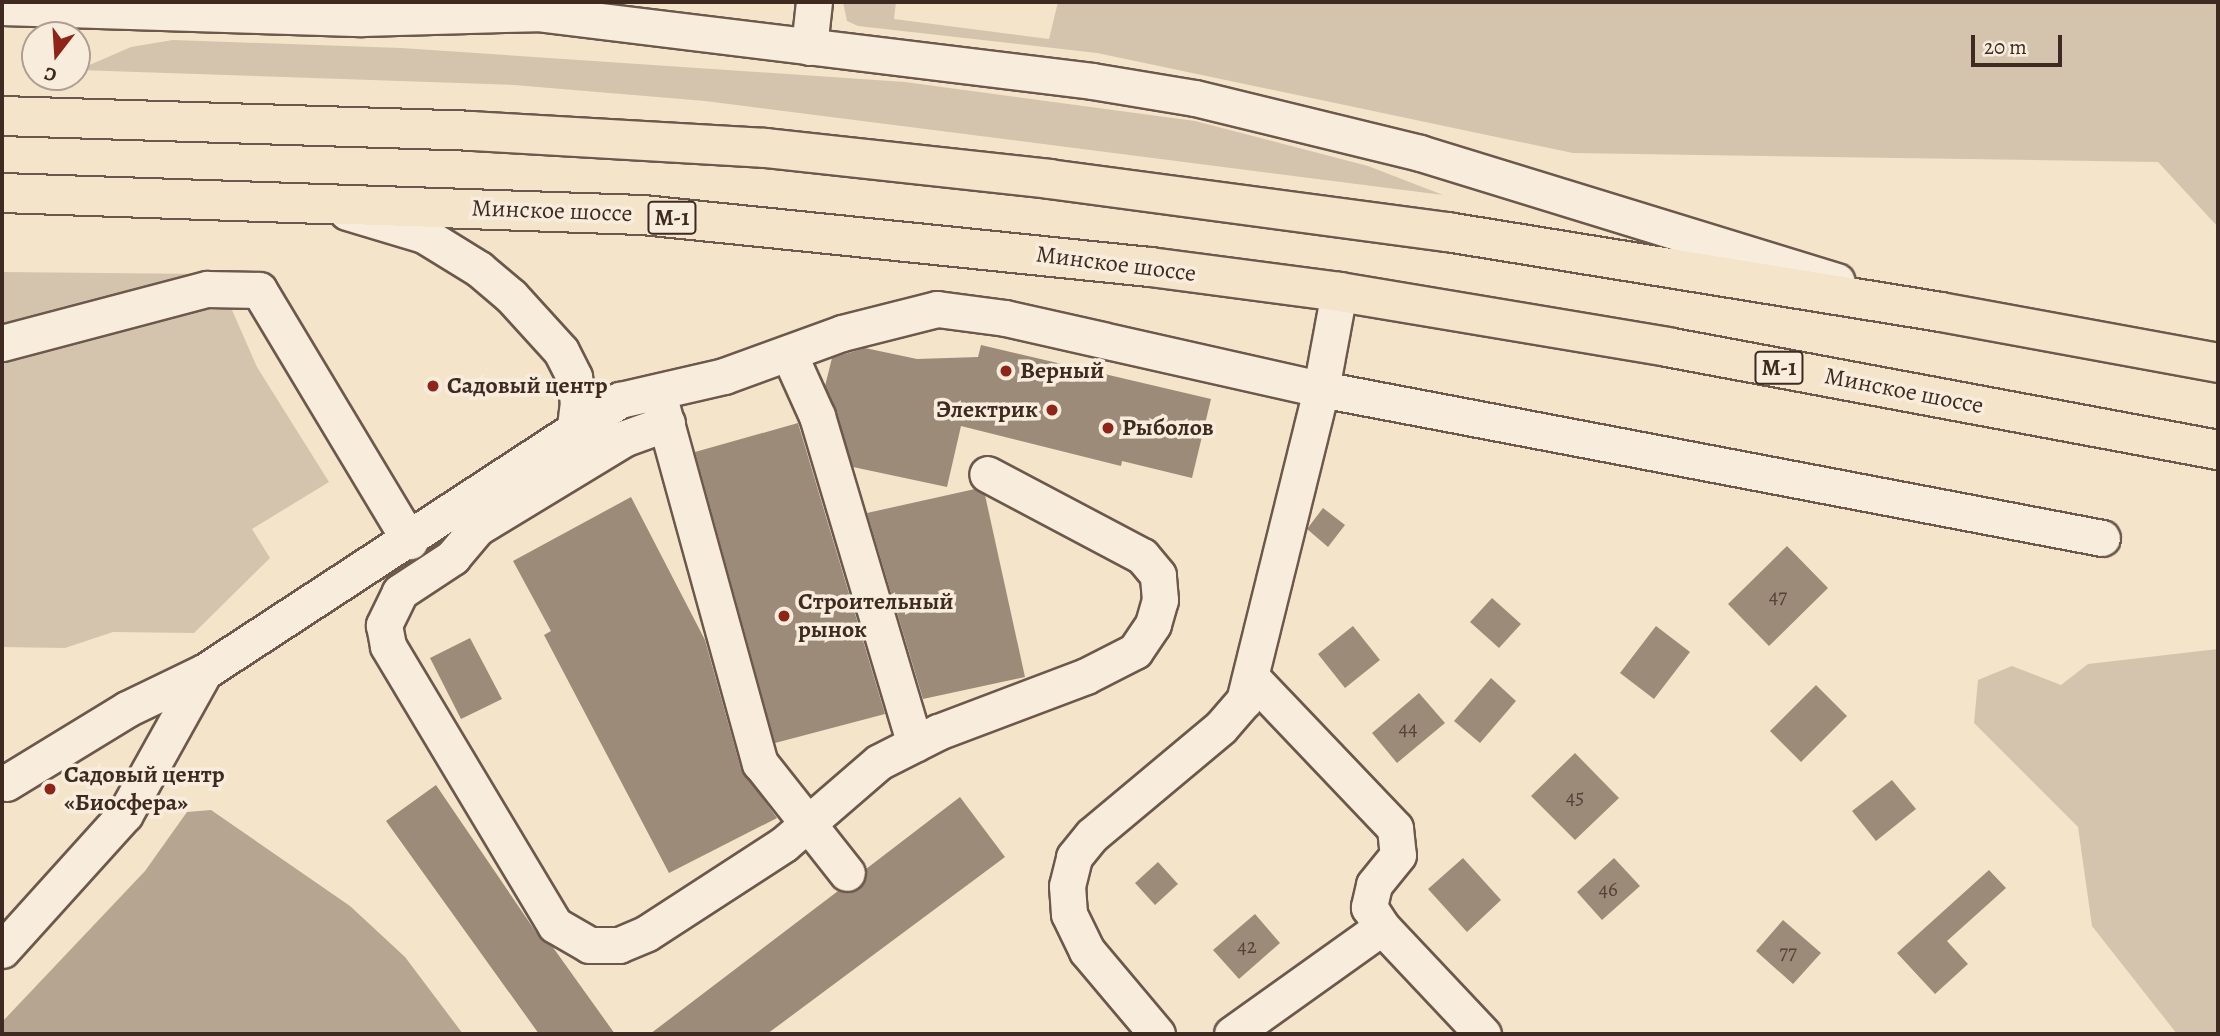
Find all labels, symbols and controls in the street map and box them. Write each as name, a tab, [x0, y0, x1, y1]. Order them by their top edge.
north arrow	[21, 21, 91, 91]
scale bar	[1975, 21, 2066, 65]
text: 20 m	[1984, 33, 2027, 61]
text: С	[41, 60, 60, 88]
street label: Минское шоссе	[471, 194, 633, 228]
road number: М-1	[646, 198, 698, 238]
street label: Минское шоссе	[1034, 240, 1198, 288]
road number: М-1	[1753, 348, 1805, 388]
place label: Верный	[1020, 357, 1104, 385]
street label: Минское шоссе	[1822, 361, 1986, 421]
marker: Верный	[998, 363, 1014, 379]
place label: Садовый центр	[447, 372, 608, 400]
marker: Садовый центр	[425, 378, 441, 394]
place label: Электрик	[936, 396, 1038, 424]
marker: Электрик	[1044, 402, 1060, 418]
place label: Рыболов	[1122, 414, 1214, 442]
marker: Рыболов	[1100, 420, 1116, 436]
house number: 47	[1769, 583, 1787, 609]
place label: Строительный рынок	[798, 588, 954, 644]
marker: Строительный рынок	[776, 608, 792, 624]
house number: 44	[1398, 715, 1418, 741]
place label: Садовый центр «Биосфера»	[64, 761, 225, 817]
marker: Садовый центр «Биосфера»	[42, 781, 58, 797]
house number: 45	[1566, 784, 1584, 810]
house number: 46	[1598, 876, 1618, 902]
house number: 42	[1237, 933, 1257, 959]
house number: 77	[1779, 939, 1797, 965]

